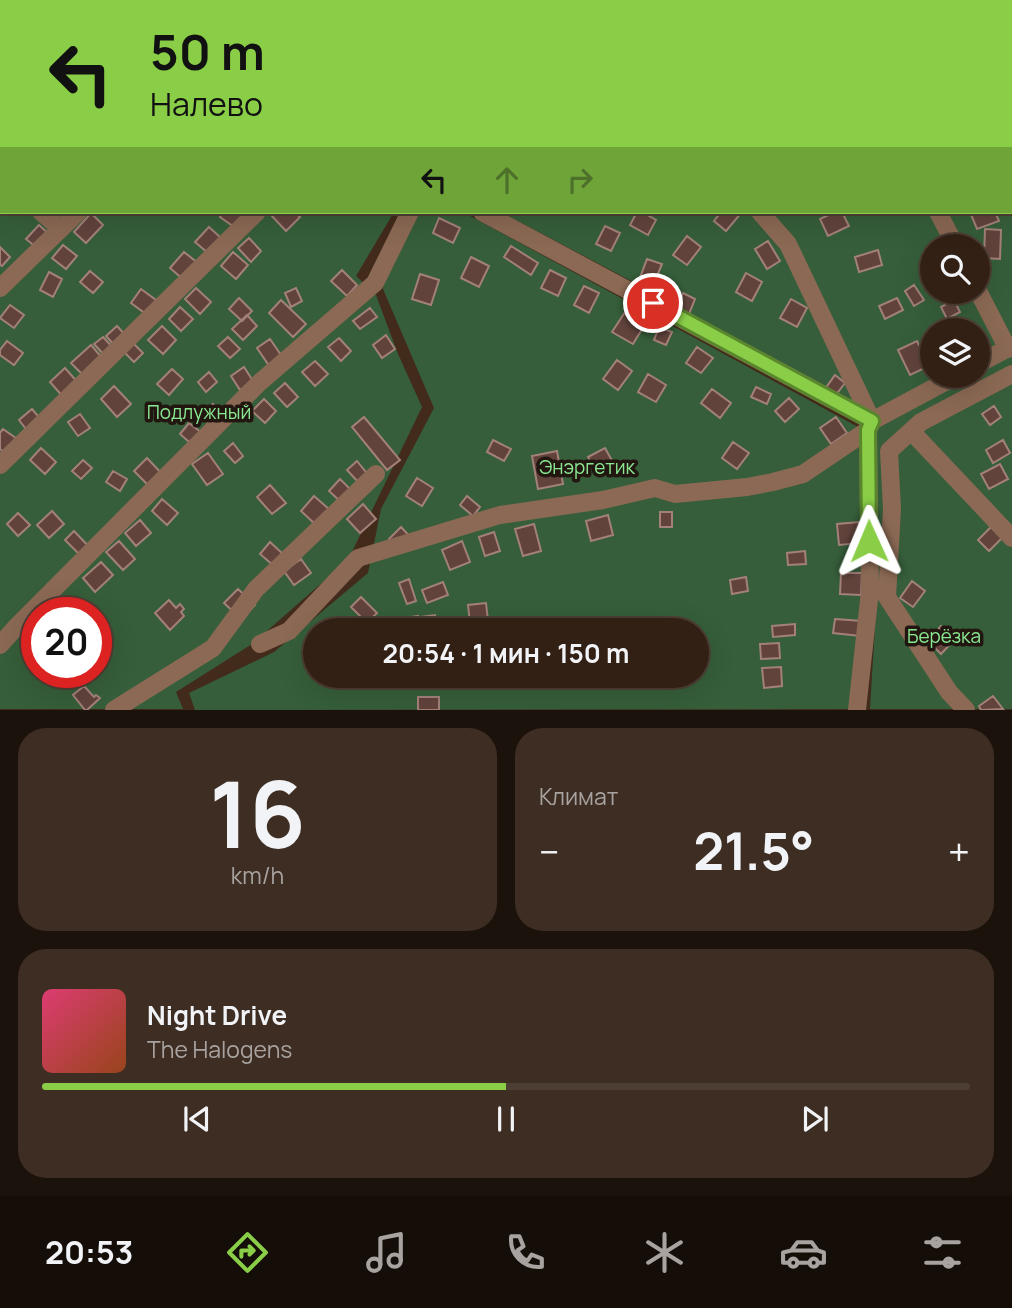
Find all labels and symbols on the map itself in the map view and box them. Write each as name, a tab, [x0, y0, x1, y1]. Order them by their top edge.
pin	[623, 273, 683, 333]
park label: Подлужный	[147, 399, 251, 425]
park label: Энэргетик	[539, 454, 636, 480]
position arrow	[832, 504, 906, 578]
speed limit sign: 20	[21, 597, 112, 688]
park label: Берёзка	[907, 623, 981, 649]

